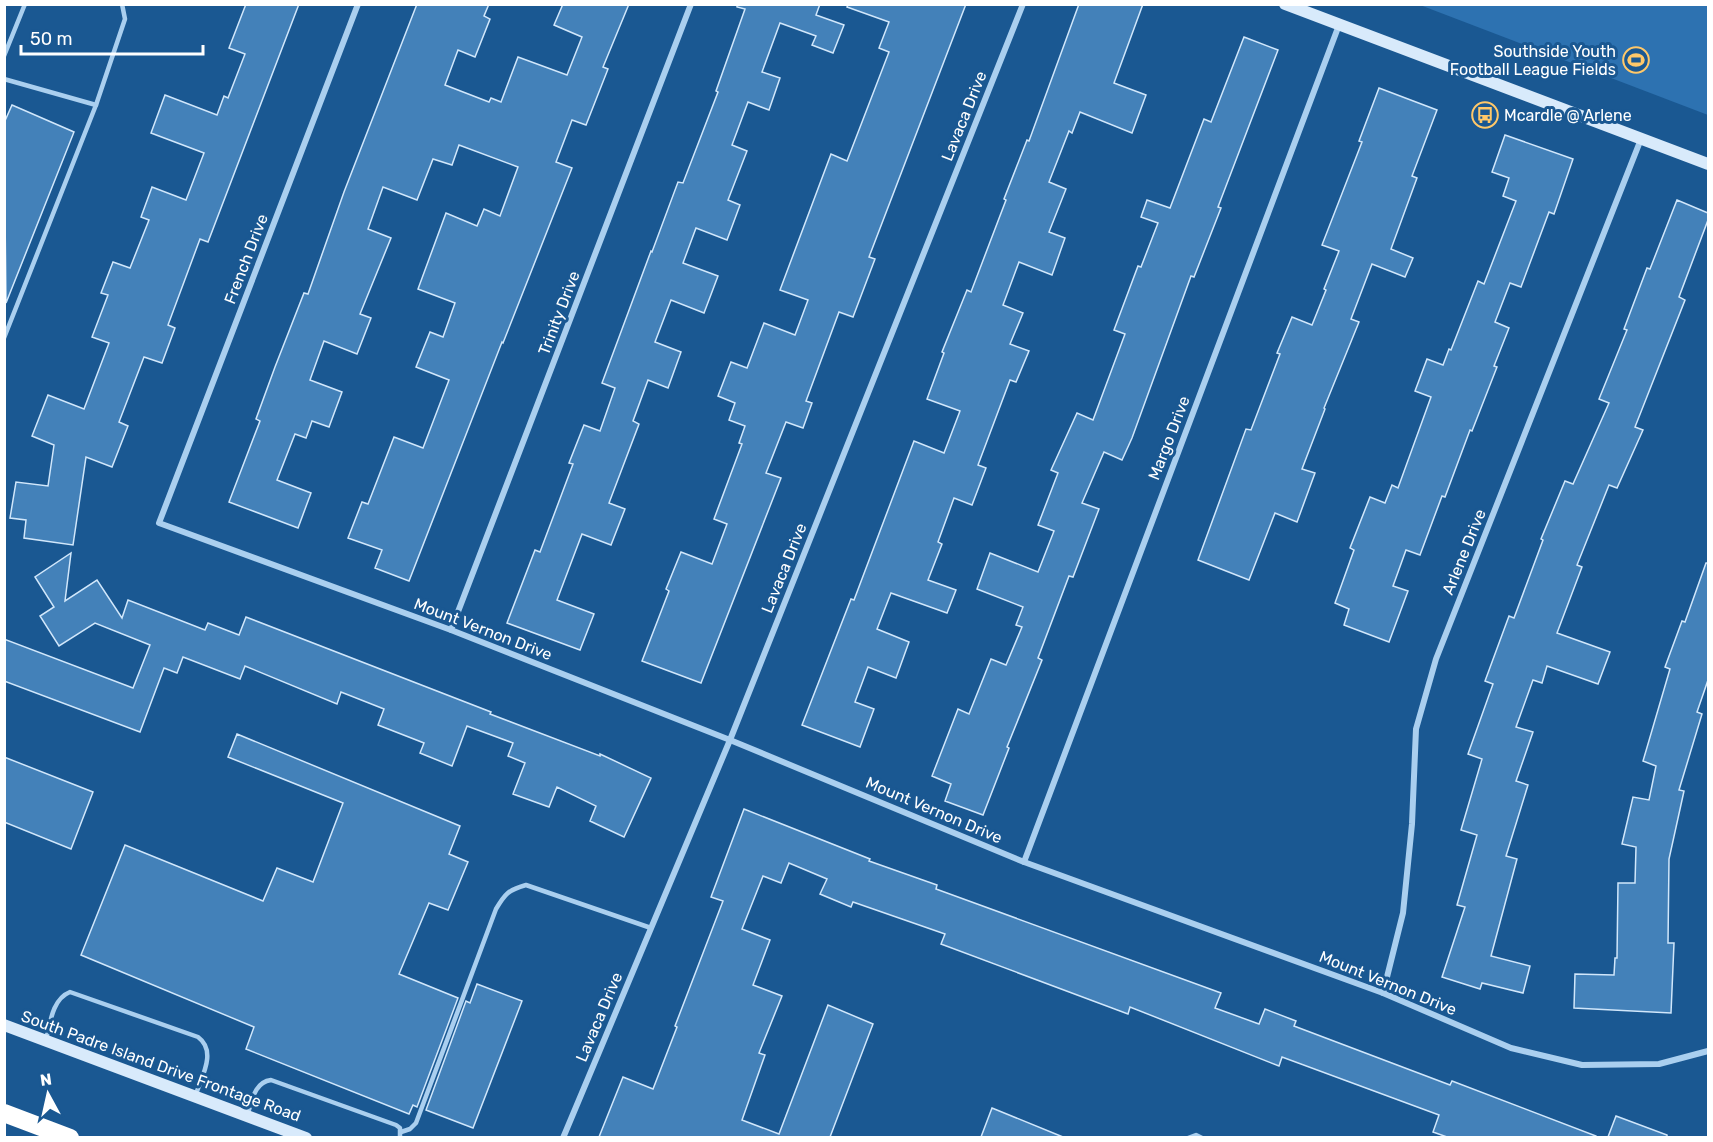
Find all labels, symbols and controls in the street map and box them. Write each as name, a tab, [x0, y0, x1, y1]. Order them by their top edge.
scale bar	[21, 18, 202, 56]
text: 50 m	[30, 28, 73, 50]
place label: Southside Youth Football League Fields	[1450, 42, 1616, 79]
sports icon: Southside Youth Football League Fields	[1621, 45, 1651, 75]
street label: Lavaca Drive	[937, 68, 991, 164]
bus stop icon: Mcardle @ Arlene	[1470, 100, 1500, 130]
place label: Mcardle @ Arlene	[1504, 106, 1632, 125]
street label: French Drive	[220, 211, 272, 307]
street label: Trinity Drive	[534, 268, 584, 358]
street label: Margo Drive	[1144, 393, 1194, 483]
street label: Arlene Drive	[1438, 506, 1490, 598]
street label: Lavaca Drive	[757, 520, 811, 616]
street label: Mount Vernon Drive	[411, 594, 555, 664]
street label: Mount Vernon Drive	[863, 773, 1005, 847]
street label: Mount Vernon Drive	[1317, 947, 1460, 1019]
street label: Lavaca Drive	[572, 969, 626, 1065]
street label: South Padre Island Drive Frontage Road	[19, 1006, 303, 1126]
north arrow	[18, 1064, 78, 1124]
text: N	[39, 1069, 53, 1090]

